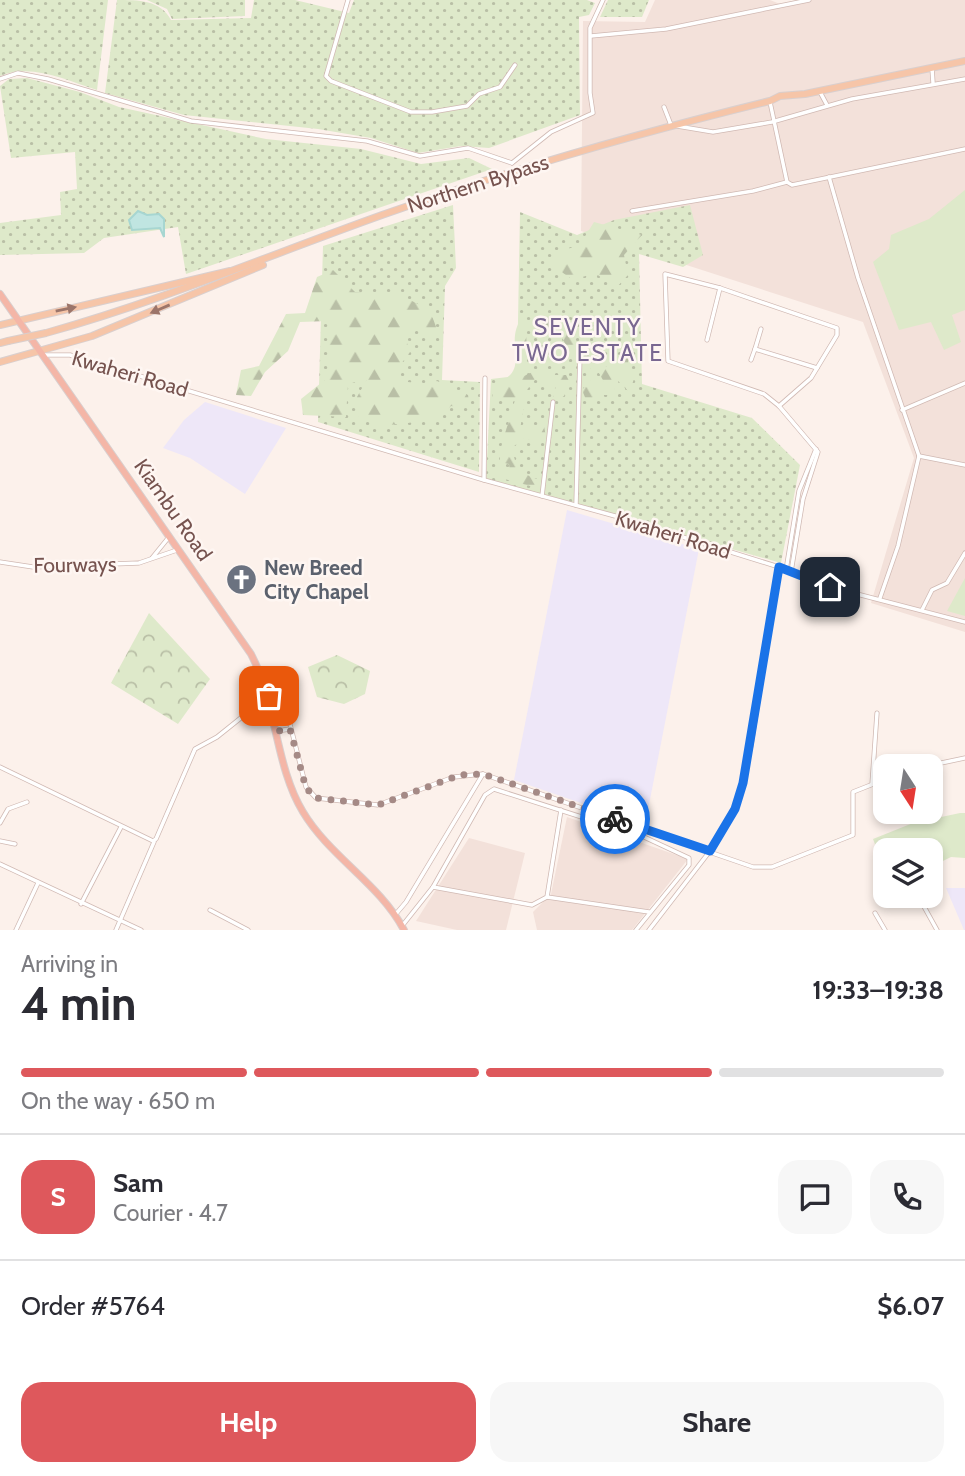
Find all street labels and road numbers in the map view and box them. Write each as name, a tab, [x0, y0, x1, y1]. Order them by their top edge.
street label: Northern Bypass	[404, 149, 552, 218]
street label: Kwaheri Road	[69, 345, 191, 402]
street label: Kiambu Road	[129, 454, 218, 565]
street label: Kwaheri Road	[612, 505, 734, 564]
street label: Fourways	[33, 551, 117, 578]

